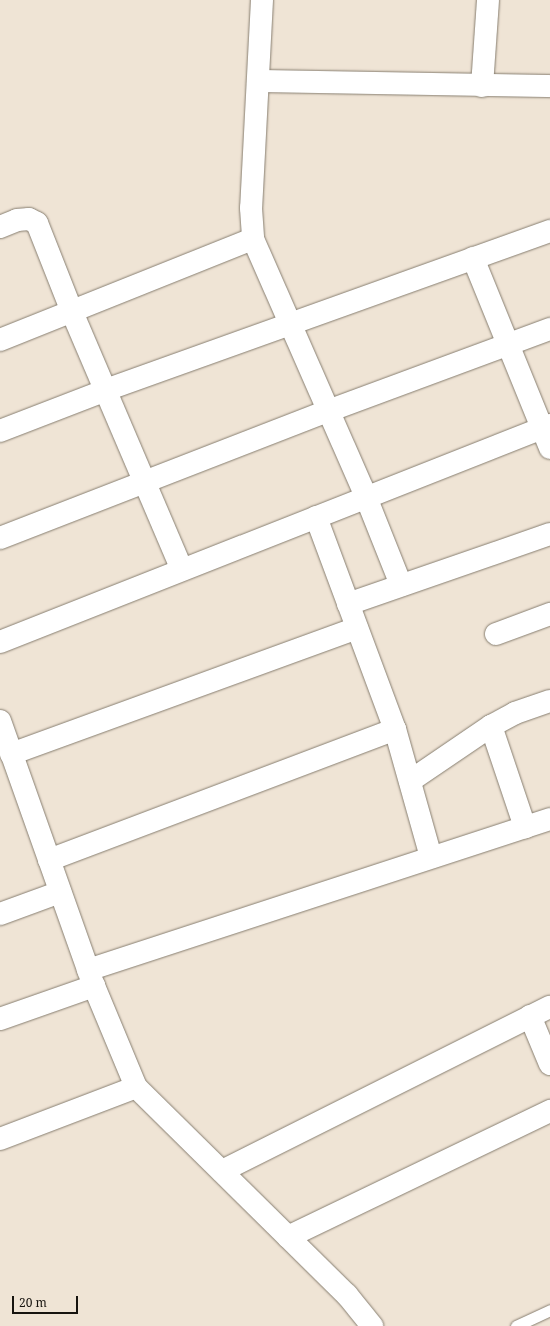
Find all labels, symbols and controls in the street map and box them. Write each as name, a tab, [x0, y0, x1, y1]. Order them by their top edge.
scale bar	[14, 1288, 80, 1314]
text: 20 m	[19, 1294, 47, 1311]

